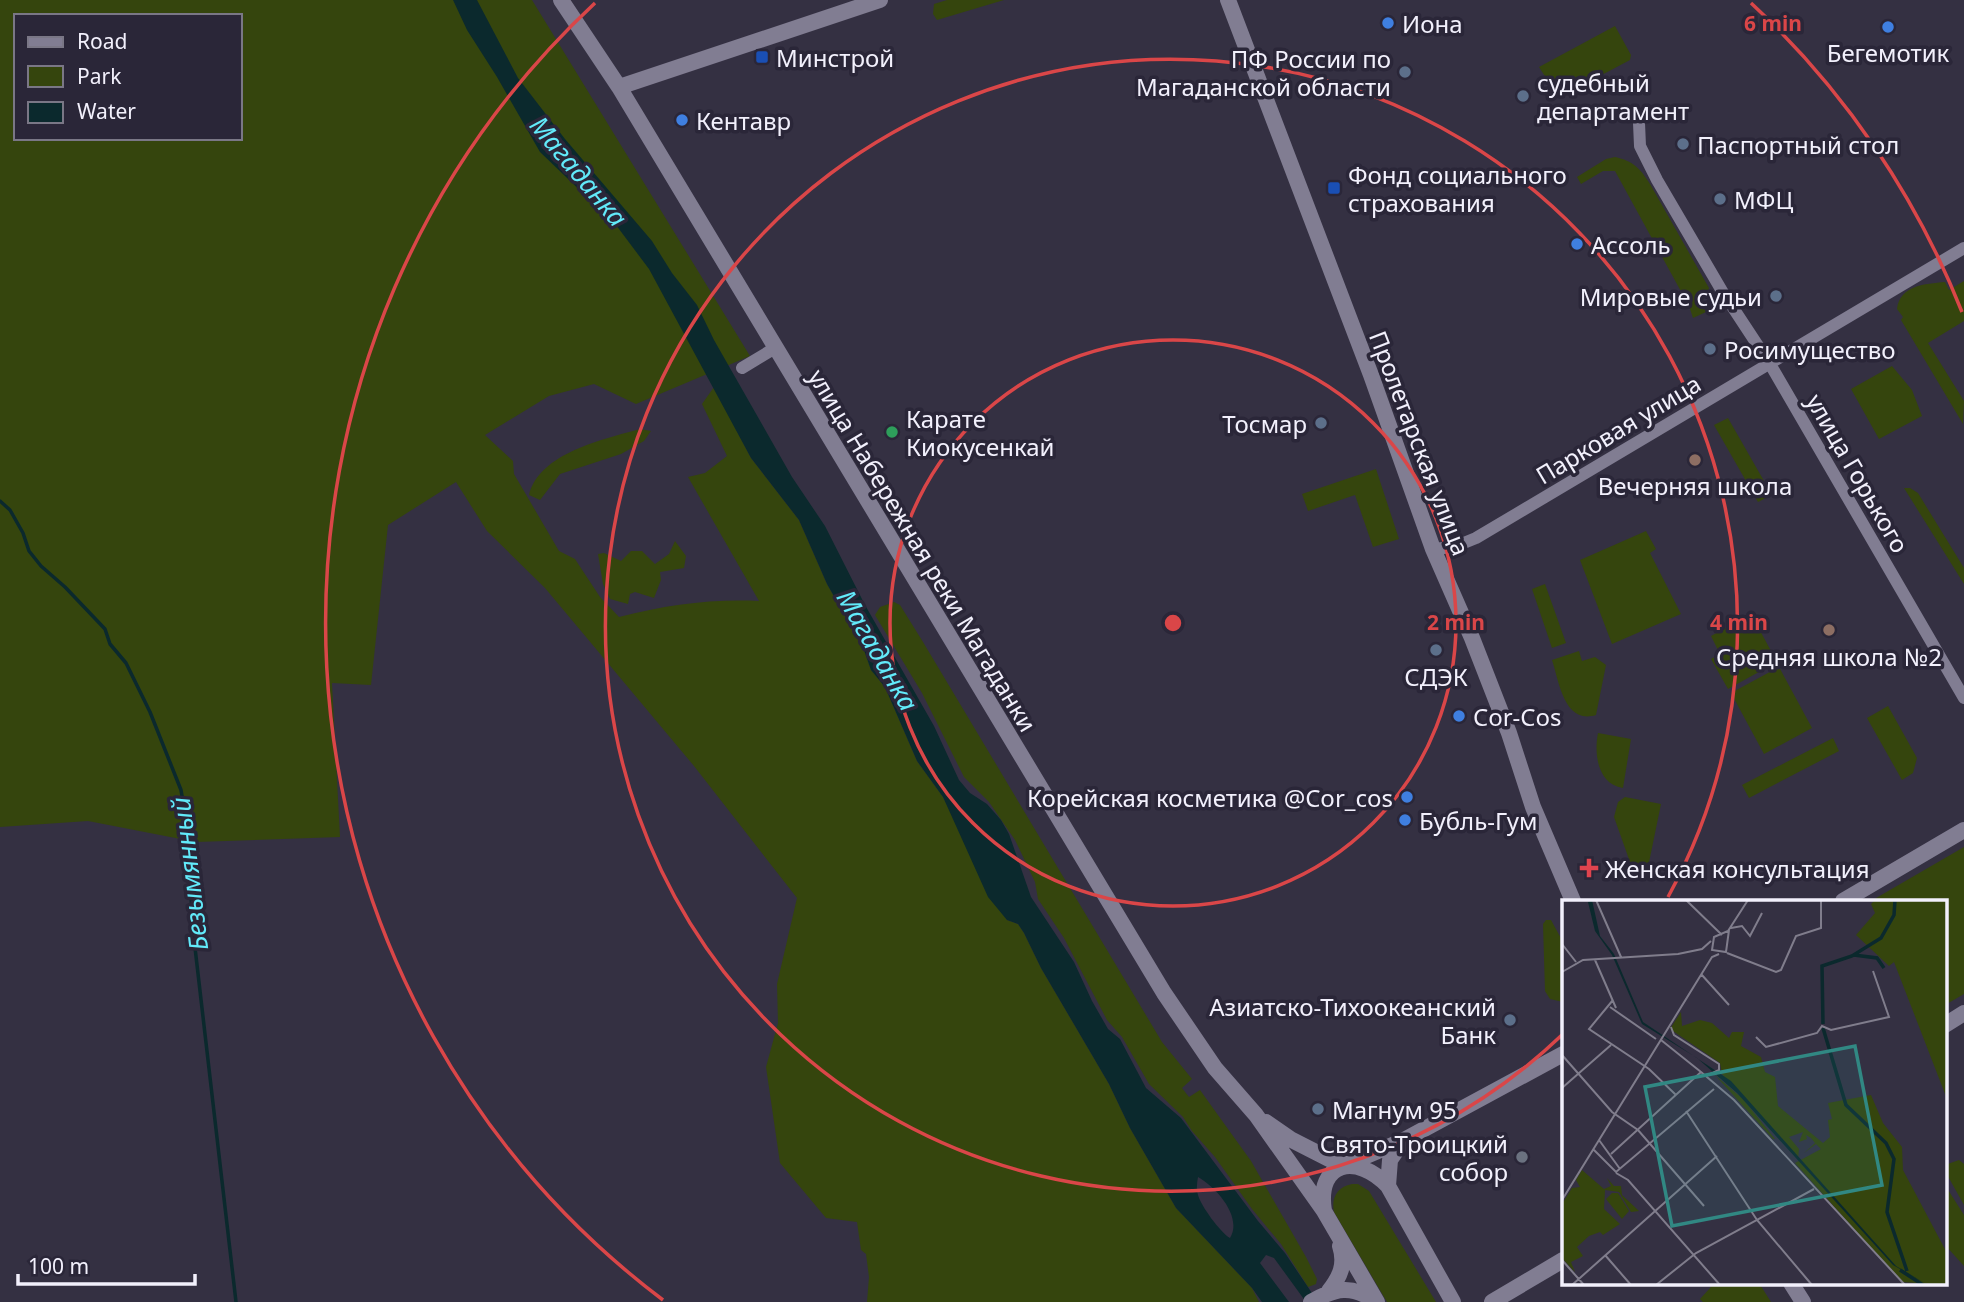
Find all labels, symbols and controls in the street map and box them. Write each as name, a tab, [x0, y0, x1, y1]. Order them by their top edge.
place label: Иона	[1402, 7, 1462, 40]
text: 6 min	[1744, 9, 1802, 37]
legend	[14, 14, 242, 140]
marker: Иона	[1380, 15, 1396, 31]
marker: Бегемотик	[1880, 19, 1896, 35]
text: Road	[77, 27, 127, 55]
place label: Бегемотик	[1827, 36, 1950, 69]
place label: Минстрой	[776, 41, 894, 74]
place label: ПФ России по Магаданской области	[1136, 42, 1391, 103]
marker: Минстрой	[754, 49, 770, 65]
text: Park	[77, 62, 122, 90]
marker: ПФ России по Магаданской области	[1397, 64, 1413, 80]
place label: судебный департамент	[1537, 66, 1689, 127]
marker: судебный департамент	[1515, 88, 1531, 104]
text: Water	[77, 97, 136, 125]
place label: Кентавр	[696, 104, 791, 137]
water label: Магаданка	[522, 108, 636, 234]
marker: Кентавр	[674, 112, 690, 128]
place label: Паспортный стол	[1697, 128, 1899, 161]
marker: Паспортный стол	[1675, 136, 1691, 152]
place label: Фонд социального страхования	[1348, 158, 1567, 219]
marker: Фонд социального страхования	[1326, 180, 1342, 196]
place label: МФЦ	[1734, 183, 1793, 216]
marker: МФЦ	[1712, 191, 1728, 207]
place label: Ассоль	[1591, 228, 1671, 261]
marker: Ассоль	[1569, 236, 1585, 252]
place label: Мировые судьи	[1580, 280, 1762, 313]
marker: Мировые судьи	[1768, 288, 1784, 304]
street label: Пролетарская улица	[1362, 326, 1478, 560]
place label: Росимущество	[1724, 333, 1895, 366]
marker: Росимущество	[1702, 341, 1718, 357]
street label: улица Набережная реки Магаданки	[801, 362, 1045, 738]
street label: Парковая улица	[1529, 367, 1707, 491]
street label: улица Горького	[1799, 387, 1917, 559]
place label: Карате Киокусенкай	[906, 402, 1054, 463]
place label: Тосмар	[1222, 407, 1307, 440]
marker: Тосмар	[1313, 415, 1329, 431]
marker: Карате Киокусенкай	[884, 424, 900, 440]
marker: Вечерняя школа	[1687, 452, 1703, 468]
place label: Вечерняя школа	[1598, 469, 1792, 502]
water label: Магаданка	[829, 583, 927, 717]
text: 2 min	[1427, 608, 1485, 636]
text: 4 min	[1710, 608, 1768, 636]
centre of rings	[1161, 611, 1185, 635]
marker: Средняя школа №2	[1821, 622, 1837, 638]
place label: Средняя школа №2	[1716, 640, 1942, 673]
marker: СДЭК	[1428, 642, 1444, 658]
place label: СДЭК	[1404, 660, 1468, 693]
place label: Cor-Cos	[1473, 700, 1562, 733]
marker: Cor-Cos	[1451, 708, 1467, 724]
place label: Корейская косметика @Cor_cos	[1027, 781, 1393, 814]
marker: Корейская косметика @Cor_cos	[1399, 789, 1415, 805]
water label: Безымянный	[162, 795, 216, 953]
place label: Бубль-Гум	[1419, 804, 1537, 837]
marker: Бубль-Гум	[1397, 812, 1413, 828]
place label: Женская консультация	[1605, 852, 1870, 885]
marker: Женская консультация	[1579, 858, 1599, 878]
inset map	[1562, 900, 1946, 1284]
place label: Азиатско-Тихоокеанский Банк	[1209, 990, 1496, 1051]
marker: Азиатско-Тихоокеанский Банк	[1502, 1012, 1518, 1028]
place label: Магнум 95	[1332, 1093, 1457, 1126]
marker: Магнум 95	[1310, 1101, 1326, 1117]
place label: Свято-Троицкий собор	[1320, 1127, 1508, 1188]
marker: Свято-Троицкий собор	[1514, 1149, 1530, 1165]
scale bar	[18, 1242, 194, 1286]
text: 100 m	[28, 1252, 89, 1280]

